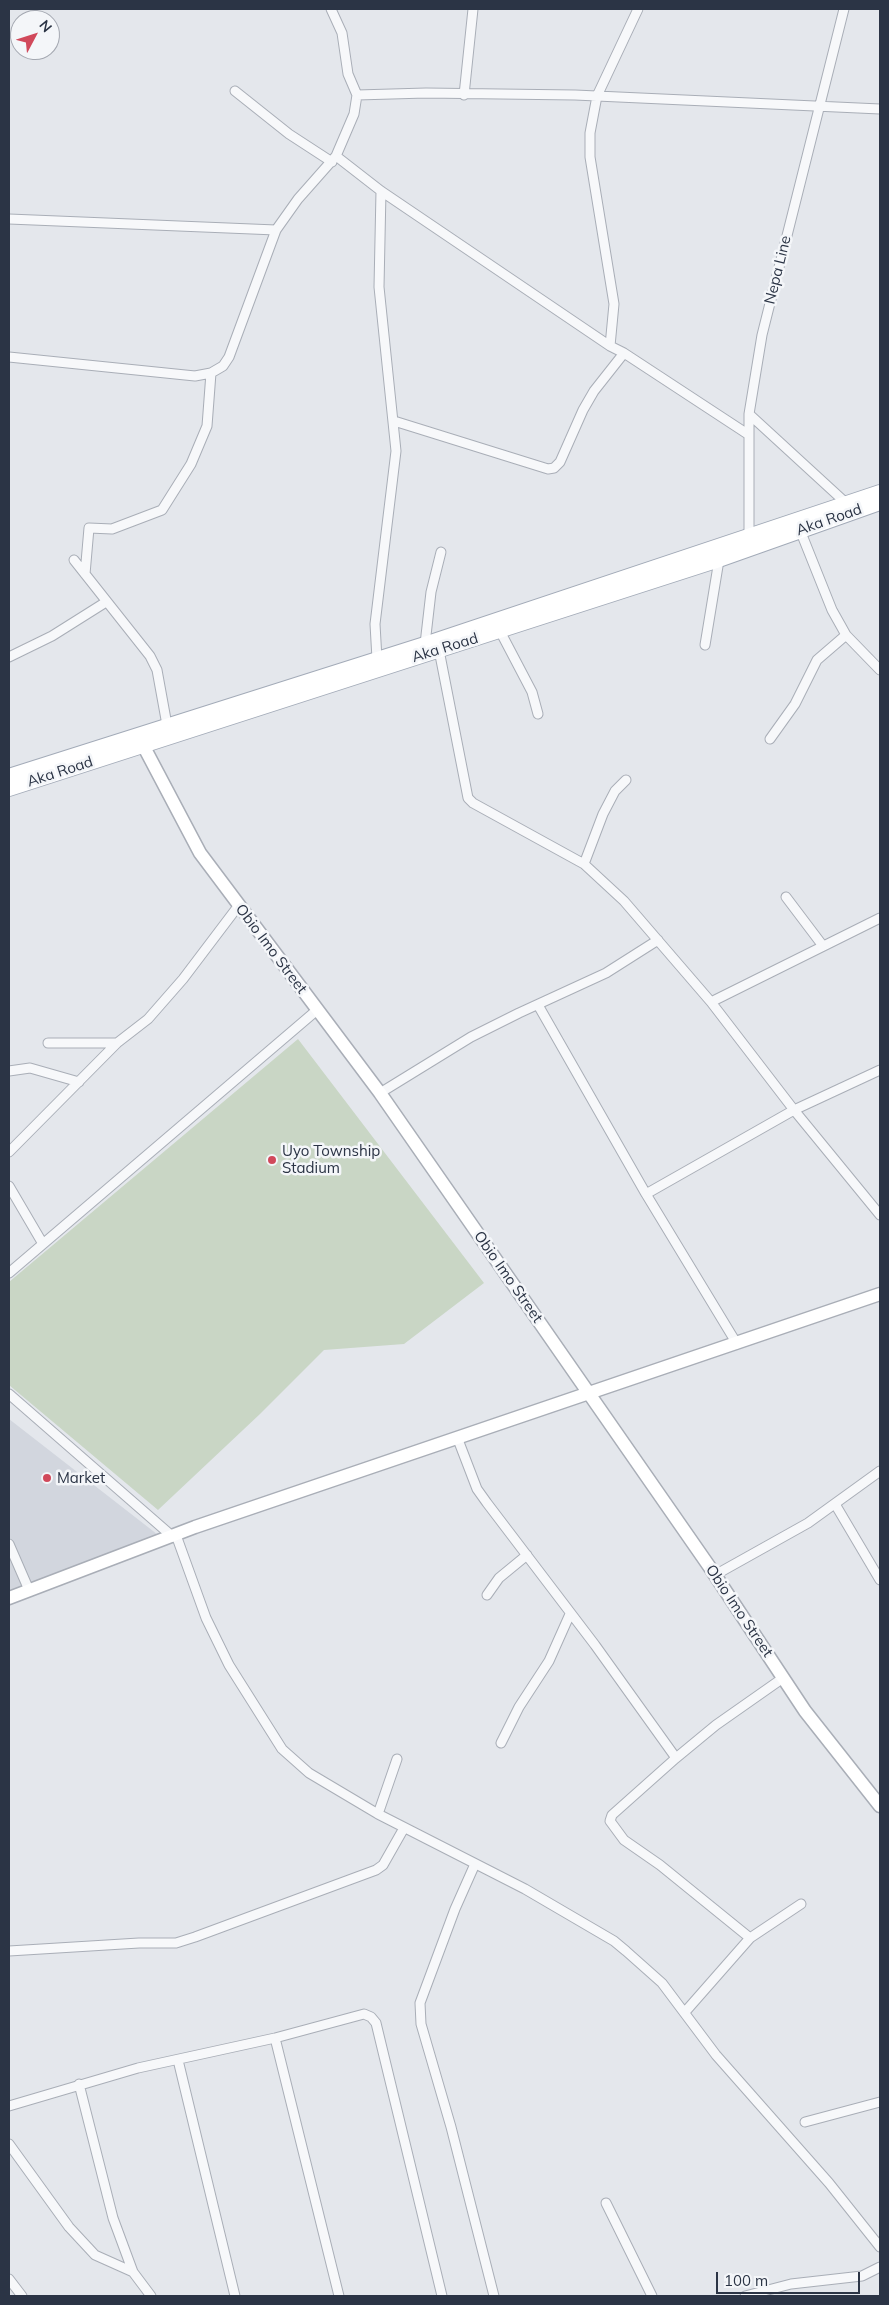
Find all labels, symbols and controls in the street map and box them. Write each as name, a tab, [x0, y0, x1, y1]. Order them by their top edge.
north arrow	[10, 10, 60, 60]
text: N	[35, 16, 56, 36]
street label: Nepa Line	[761, 234, 795, 306]
street label: Aka Road	[794, 500, 864, 540]
street label: Aka Road	[410, 629, 480, 667]
street label: Aka Road	[25, 753, 95, 791]
street label: Obio Imo Street	[231, 901, 311, 997]
place label: Uyo Township Stadium	[282, 1142, 380, 1177]
marker: Uyo Township Stadium	[266, 1154, 278, 1166]
street label: Obio Imo Street	[470, 1228, 546, 1326]
place label: Market	[57, 1469, 105, 1487]
marker: Market	[41, 1472, 53, 1484]
street label: Obio Imo Street	[701, 1561, 777, 1661]
scale bar	[719, 2262, 863, 2294]
text: 100 m	[724, 2271, 768, 2290]

